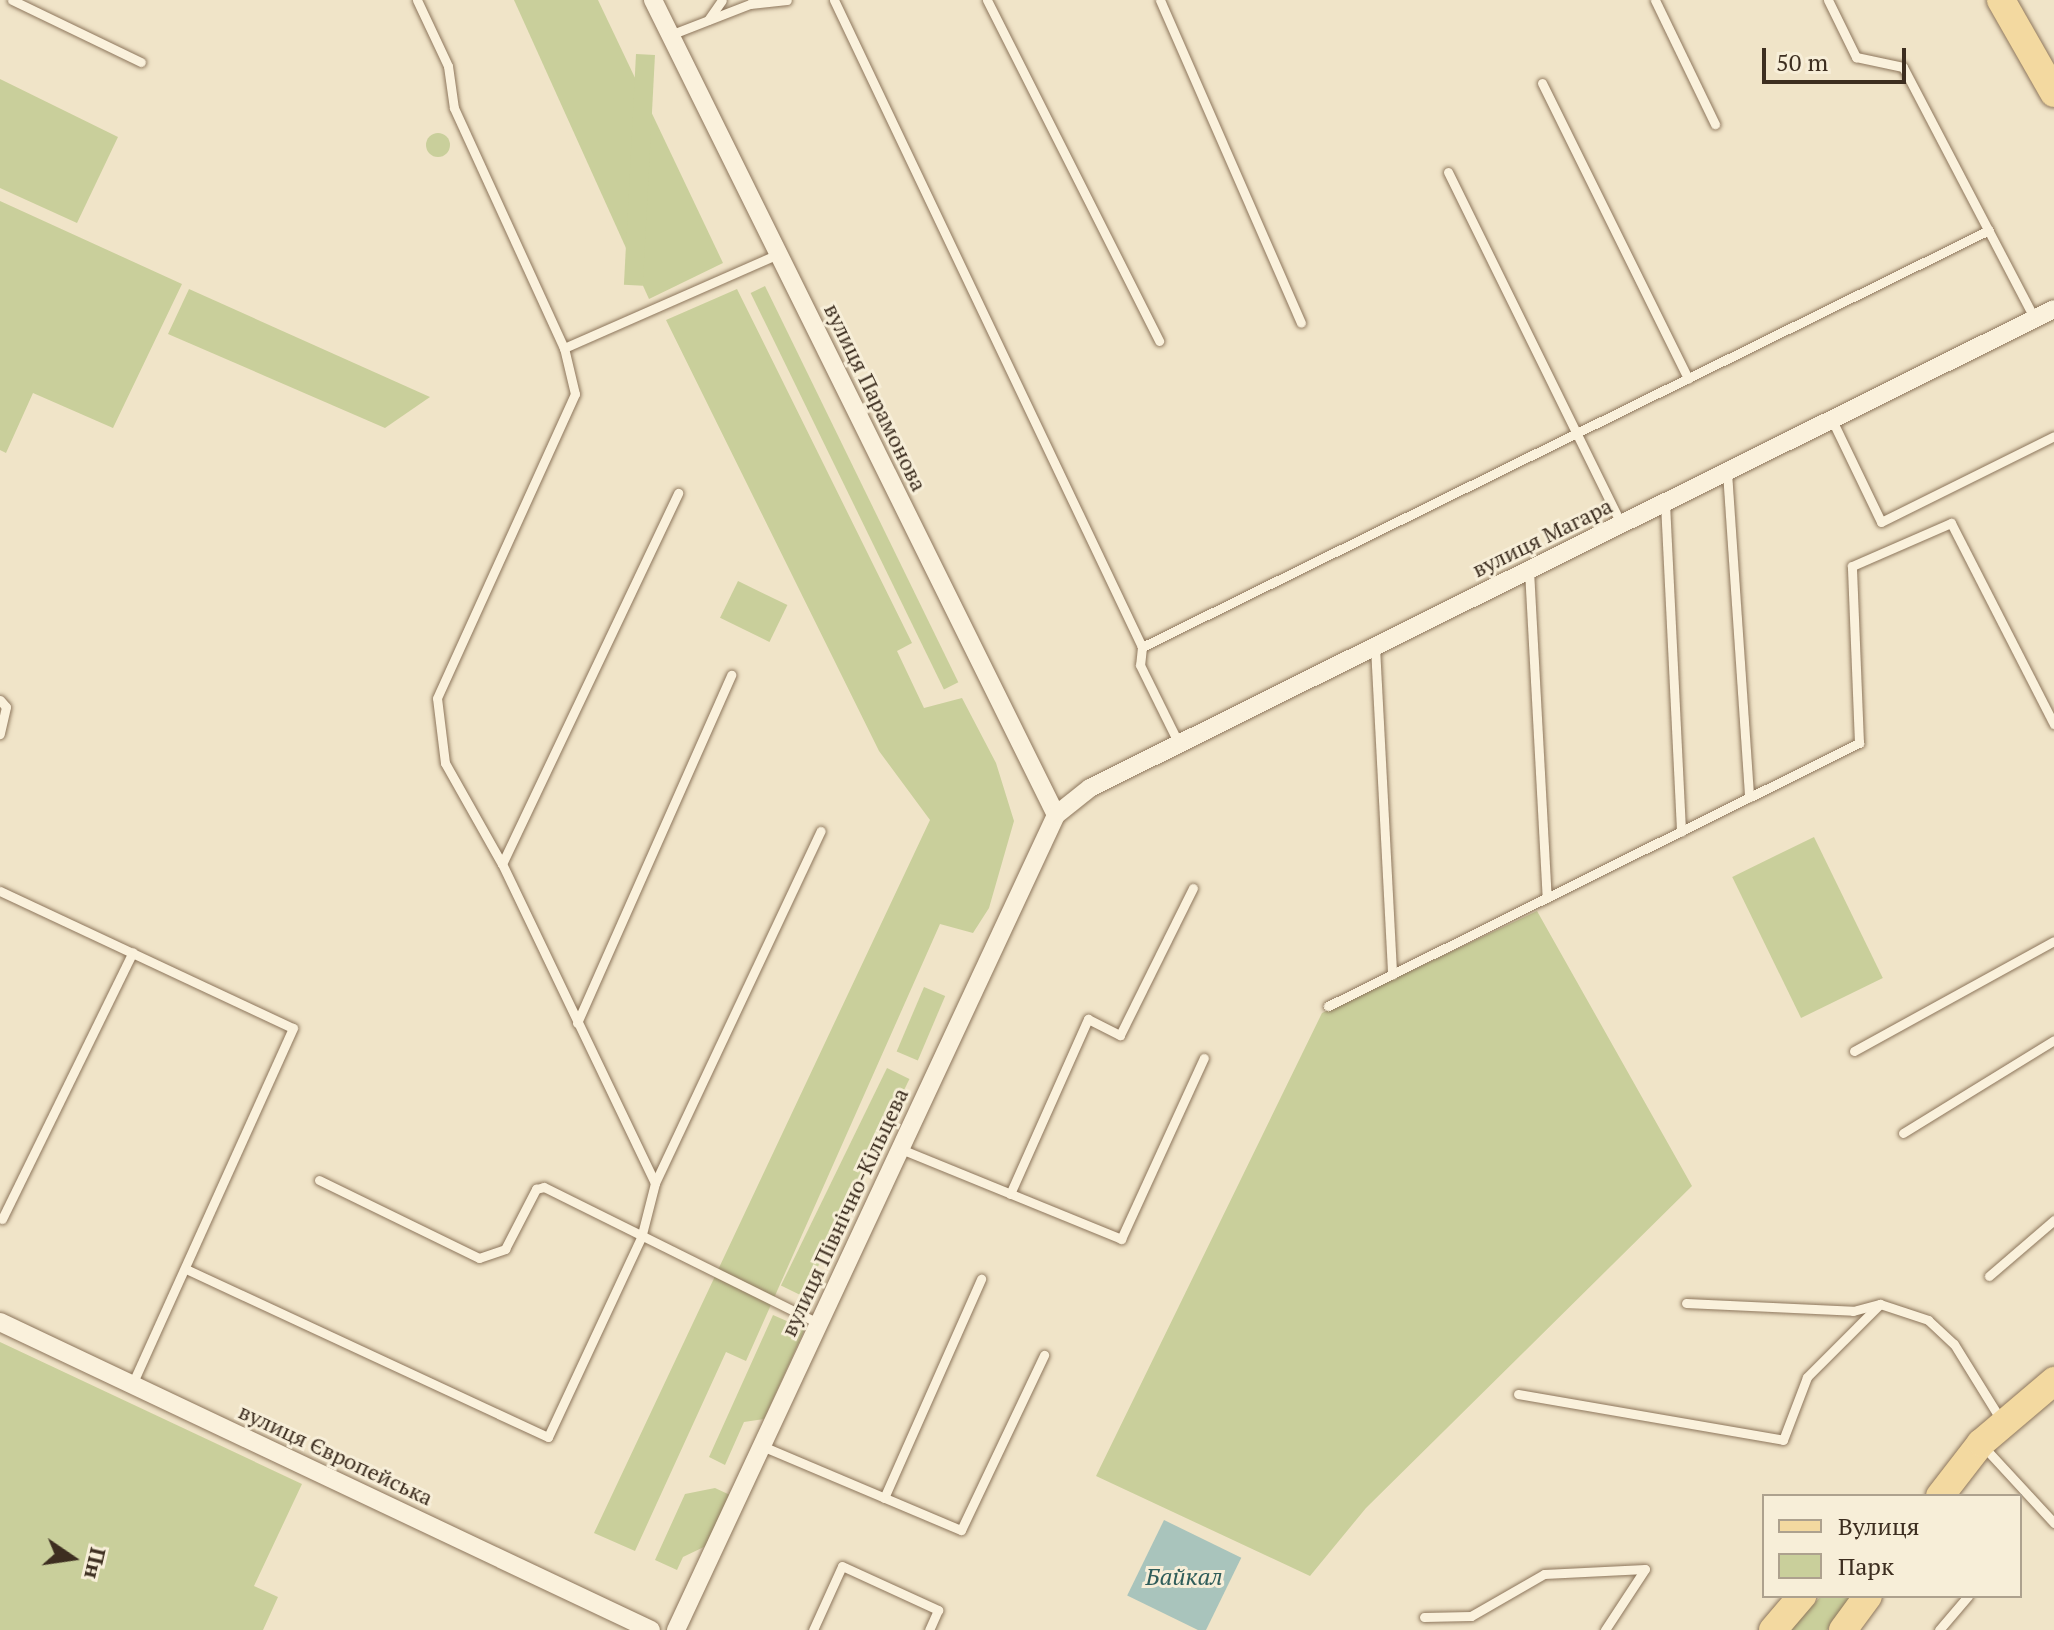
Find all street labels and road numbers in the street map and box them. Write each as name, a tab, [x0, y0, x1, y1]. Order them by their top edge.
street label: вулиця Парамонова	[819, 299, 933, 495]
street label: вулиця Магара	[1468, 492, 1616, 582]
street label: вулиця Північно-Кільцева	[775, 1084, 913, 1340]
street label: вулиця Європейська	[235, 1397, 437, 1511]

